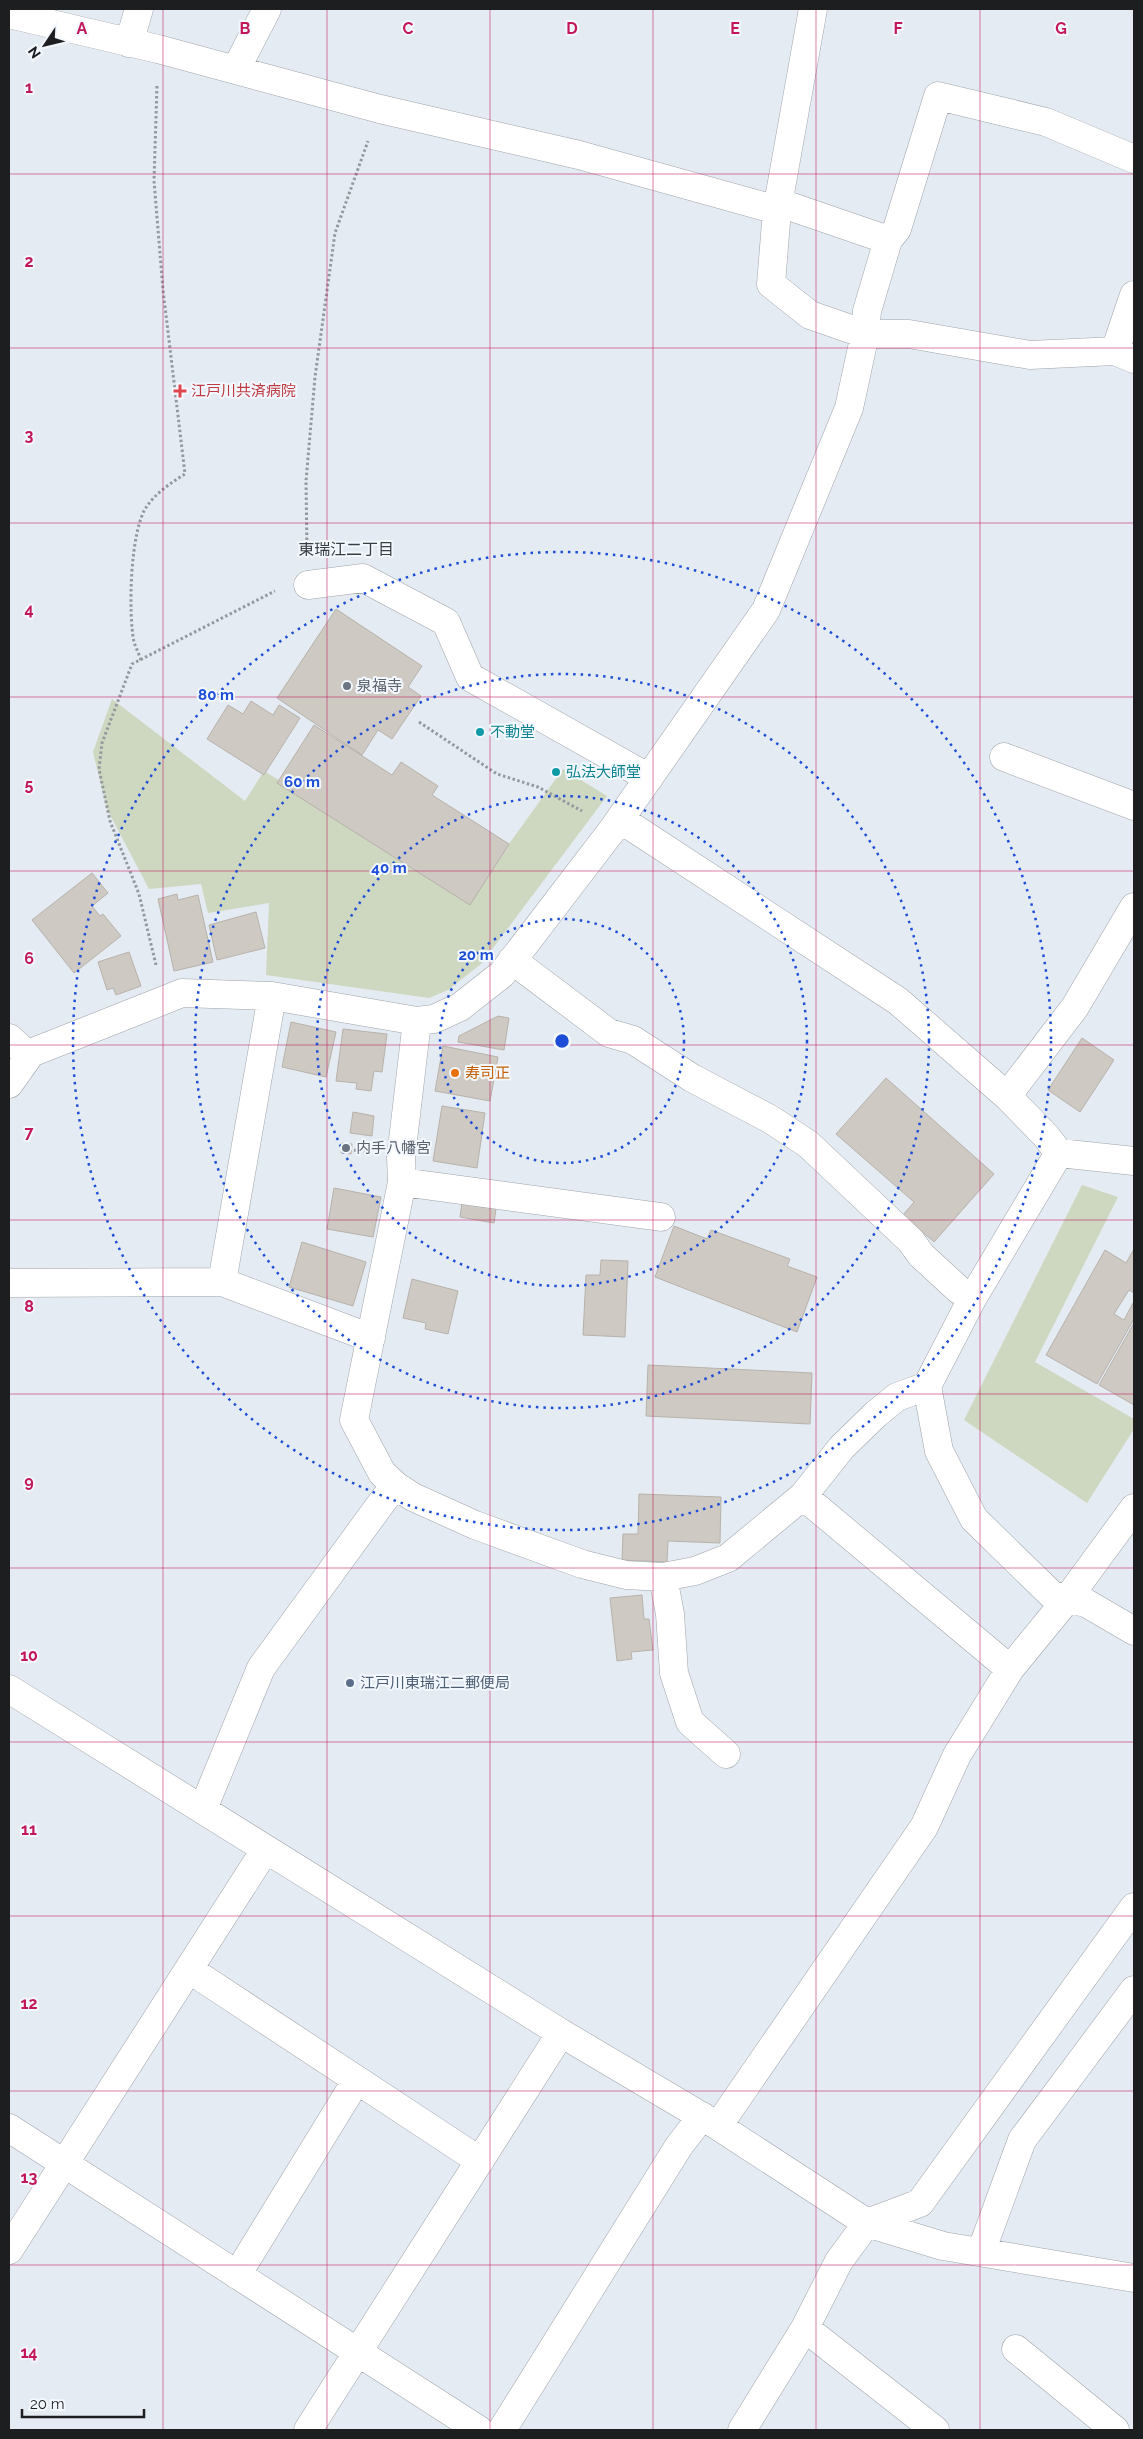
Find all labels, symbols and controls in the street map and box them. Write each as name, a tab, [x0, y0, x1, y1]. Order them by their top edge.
text: A	[77, 19, 88, 38]
text: B	[240, 19, 251, 38]
text: C	[403, 19, 414, 38]
text: D	[566, 19, 578, 38]
text: E	[730, 19, 740, 38]
text: F	[893, 19, 903, 38]
text: G	[1055, 19, 1067, 38]
north arrow	[20, 20, 70, 70]
text: N	[25, 43, 44, 61]
text: 1	[25, 78, 33, 97]
text: 2	[24, 252, 34, 271]
place label: 江戸川共済病院	[191, 382, 296, 400]
marker: 江戸川共済病院	[173, 384, 187, 398]
text: 3	[25, 426, 34, 445]
district label: 東瑞江二丁目	[298, 540, 394, 559]
text: 4	[24, 600, 34, 619]
place label: 泉福寺	[357, 677, 402, 695]
marker: 泉福寺	[341, 680, 353, 692]
text: 80 m	[198, 686, 234, 704]
place label: 不動堂	[490, 723, 535, 741]
marker: 不動堂	[474, 726, 486, 738]
place label: 弘法大師堂	[566, 763, 641, 781]
marker: 弘法大師堂	[550, 766, 562, 778]
text: 60 m	[284, 773, 320, 791]
text: 5	[25, 775, 34, 794]
text: 40 m	[371, 859, 407, 877]
text: 20 m	[458, 946, 494, 964]
text: 6	[24, 949, 34, 968]
centre of rings	[553, 1032, 571, 1050]
place label: 寿司正	[465, 1064, 510, 1082]
marker: 寿司正	[449, 1067, 461, 1079]
text: 7	[25, 1123, 34, 1142]
place label: 内手八幡宮	[356, 1139, 431, 1157]
marker: 内手八幡宮	[340, 1142, 352, 1154]
text: 8	[24, 1297, 34, 1316]
text: 9	[24, 1472, 34, 1491]
text: 10	[20, 1646, 38, 1665]
place label: 江戸川東瑞江二郵便局	[360, 1674, 510, 1692]
marker: 江戸川東瑞江二郵便局	[344, 1677, 356, 1689]
text: 11	[21, 1820, 37, 1839]
text: 12	[21, 1994, 37, 2013]
text: 13	[21, 2168, 37, 2187]
text: 14	[20, 2343, 38, 2362]
scale bar	[22, 2386, 145, 2418]
text: 20 m	[30, 2395, 65, 2413]

